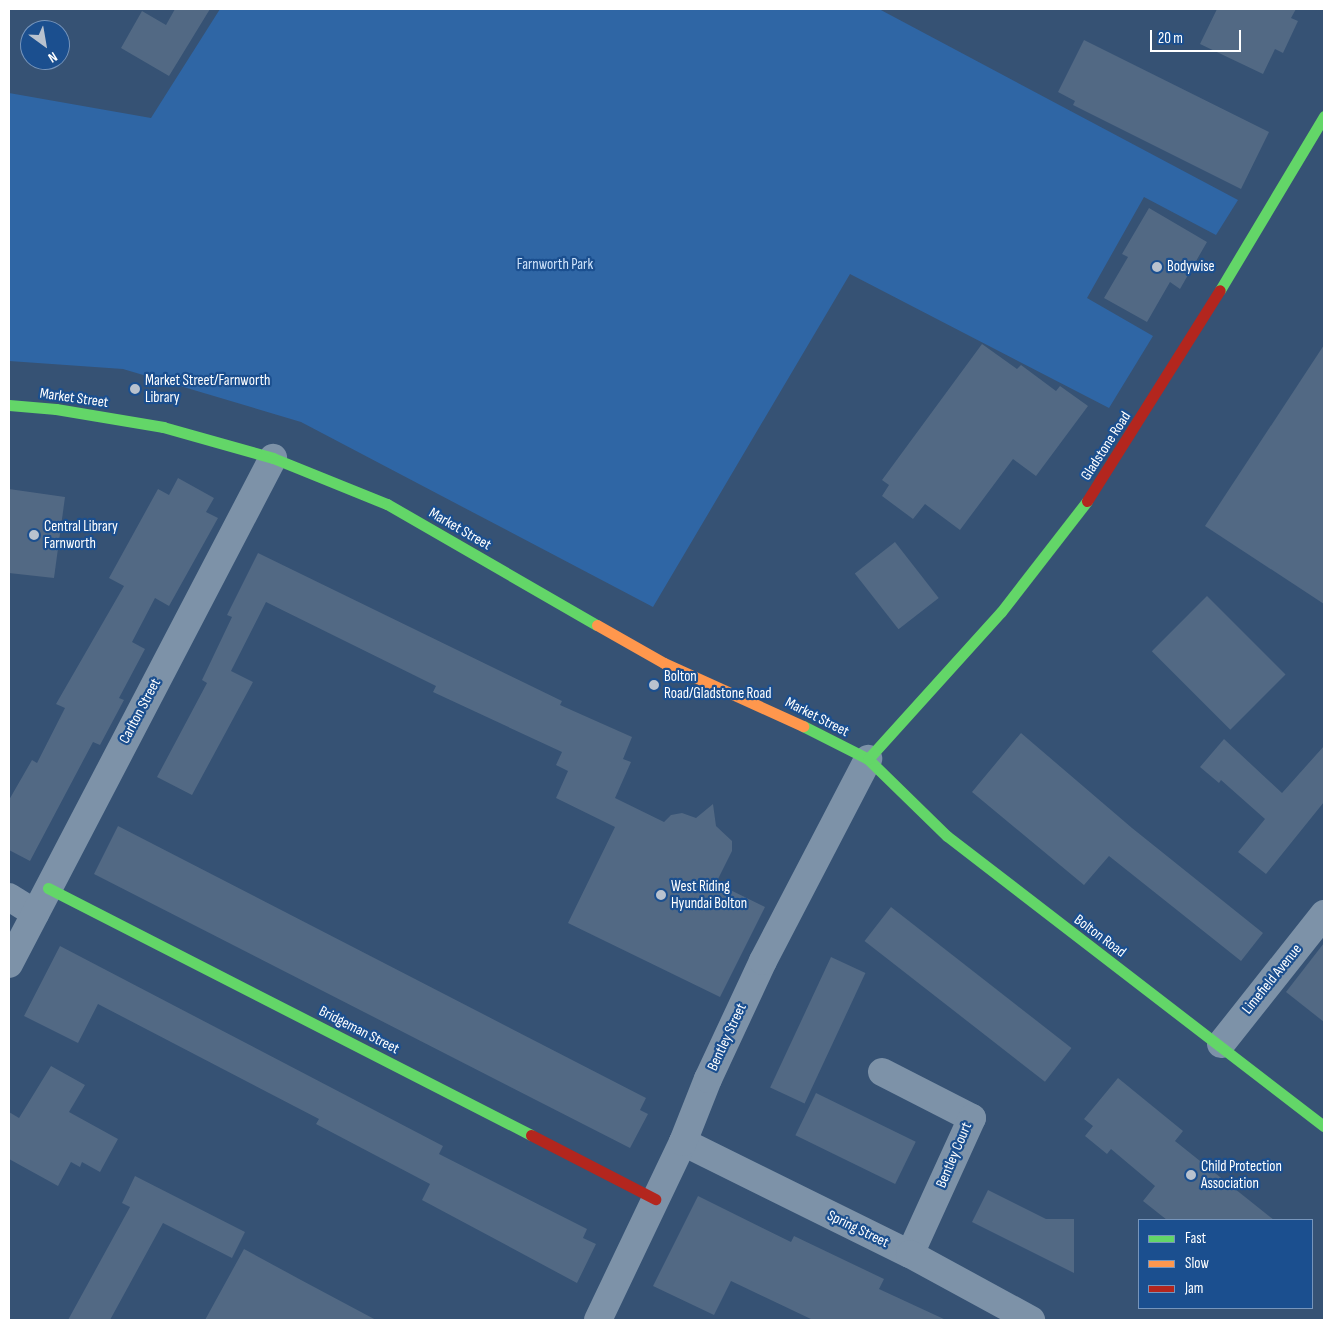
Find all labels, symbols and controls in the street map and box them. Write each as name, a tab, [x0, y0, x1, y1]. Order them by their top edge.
north arrow	[20, 20, 70, 70]
scale bar	[1153, 20, 1244, 52]
text: 20 m	[1158, 29, 1183, 48]
text: N	[45, 48, 60, 66]
park label: Farnworth Park	[517, 256, 593, 274]
place label: Bodywise	[1167, 258, 1215, 276]
marker: Bodywise	[1151, 261, 1163, 273]
place label: Market Street/Farnworth Library	[145, 371, 270, 406]
marker: Market Street/Farnworth Library	[129, 383, 141, 395]
street label: Market Street	[39, 384, 109, 412]
street label: Gladstone Road	[1077, 408, 1135, 484]
street label: Market Street	[426, 504, 494, 554]
place label: Central Library Farnworth	[44, 517, 118, 552]
marker: Central Library Farnworth	[28, 529, 40, 541]
place label: Bolton Road/Gladstone Road	[664, 667, 772, 702]
street label: Carlton Street	[115, 675, 165, 747]
marker: Bolton Road/Gladstone Road	[648, 679, 660, 691]
street label: Market Street	[782, 693, 852, 741]
place label: West Riding Hyundai Bolton	[671, 877, 747, 912]
marker: West Riding Hyundai Bolton	[655, 889, 667, 901]
street label: Bolton Road	[1071, 911, 1129, 961]
street label: Limefield Avenue	[1238, 940, 1306, 1018]
street label: Bentley Street	[704, 1000, 750, 1074]
street label: Bridgeman Street	[316, 1002, 402, 1058]
street label: Bentley Court	[932, 1120, 976, 1190]
place label: Child Protection Association	[1201, 1157, 1282, 1192]
marker: Child Protection Association	[1185, 1169, 1197, 1181]
street label: Spring Street	[824, 1206, 892, 1252]
legend	[1138, 1219, 1313, 1309]
text: Fast	[1185, 1229, 1206, 1248]
text: Slow	[1185, 1254, 1209, 1273]
text: Jam	[1185, 1279, 1203, 1298]

